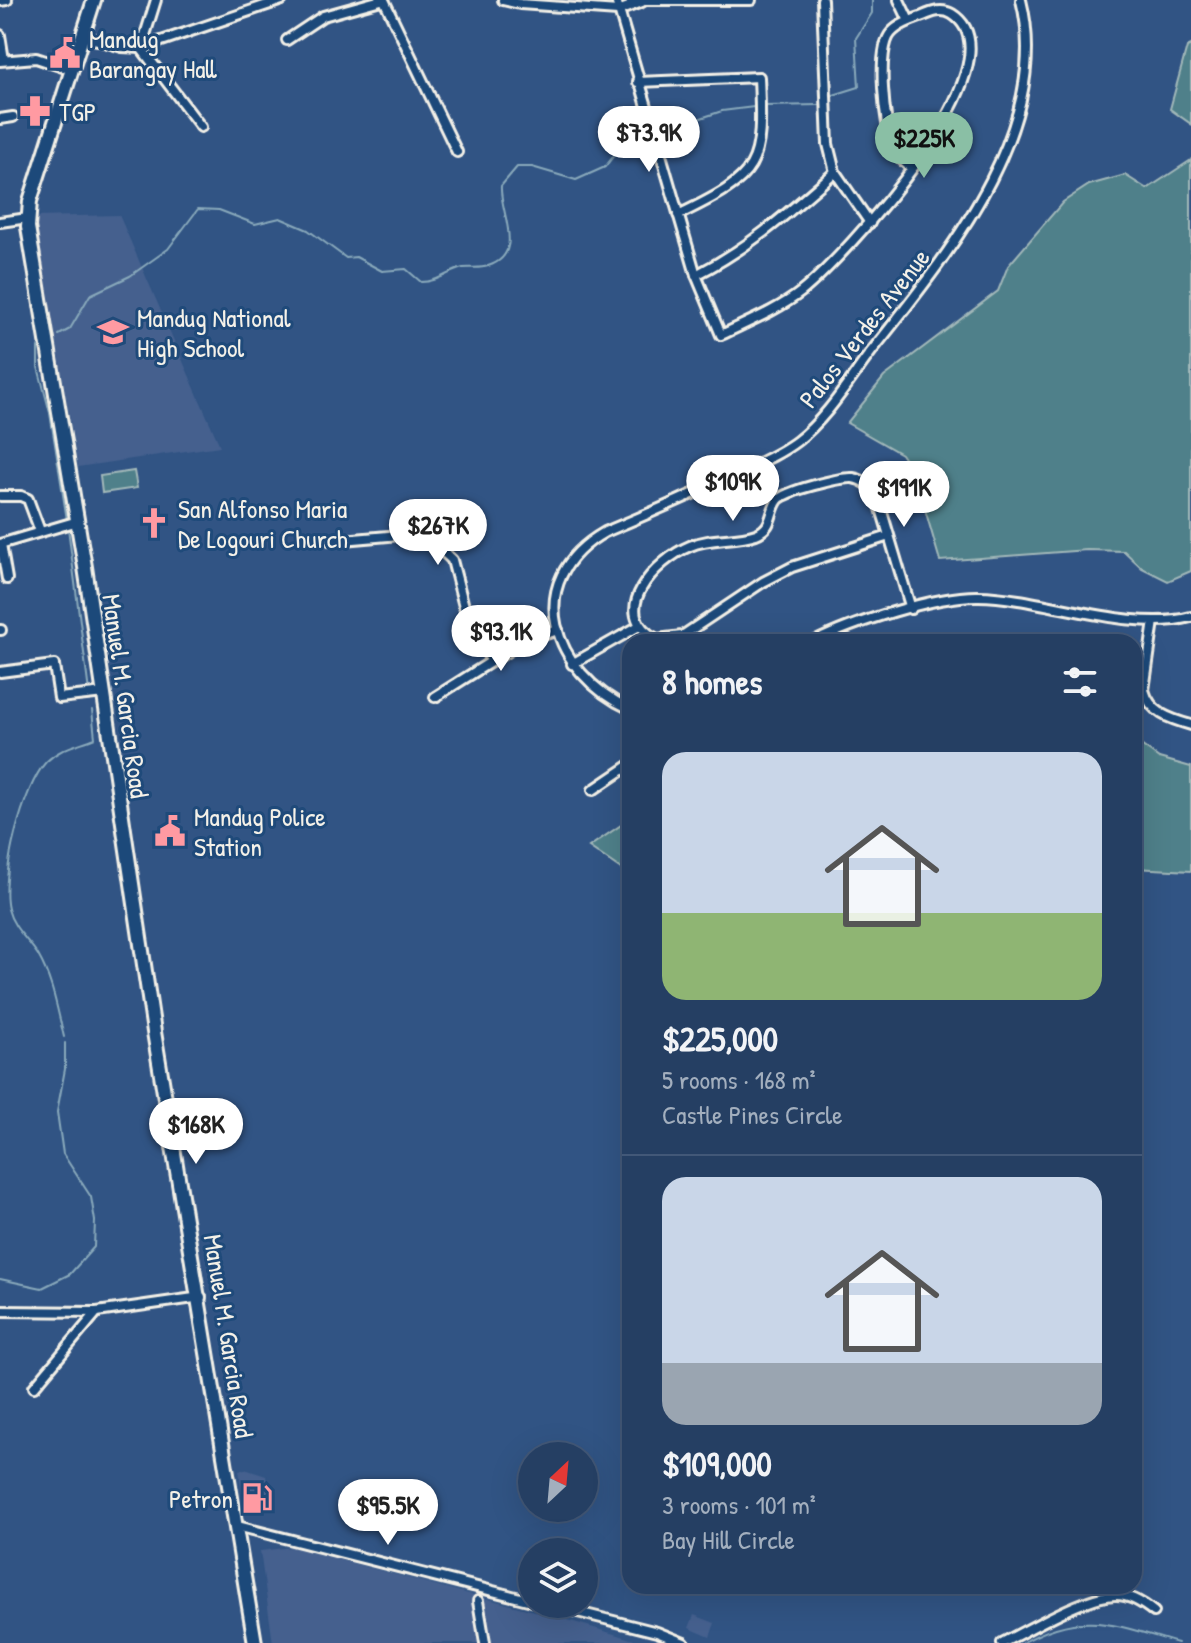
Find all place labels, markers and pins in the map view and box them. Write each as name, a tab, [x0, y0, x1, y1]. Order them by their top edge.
place label: Mandug Barangay Hall	[89, 21, 217, 86]
public building icon: Mandug Barangay Hall	[48, 36, 82, 70]
pharmacy icon: TGP	[18, 94, 52, 128]
place label: TGP	[59, 94, 96, 129]
pin: $73.9K	[584, 106, 714, 174]
pin: $225K	[868, 112, 980, 180]
place label: Mandug National High School	[137, 300, 291, 365]
school or university icon: Mandug National High School	[96, 315, 130, 349]
pin: $109K	[677, 455, 789, 523]
pin: $191K	[848, 461, 960, 529]
place label: San Alfonso Maria De Logouri Church	[178, 491, 348, 556]
pin: $267K	[382, 499, 494, 567]
church icon: San Alfonso Maria De Logouri Church	[137, 506, 171, 540]
pin: $93.1K	[436, 605, 566, 673]
place label: Mandug Police Station	[194, 799, 326, 864]
public building icon: Mandug Police Station	[153, 814, 187, 848]
pin: $168K	[140, 1098, 252, 1166]
pin: $95.5K	[323, 1479, 453, 1547]
place label: Petron	[169, 1481, 233, 1516]
fuel station icon: Petron	[240, 1481, 274, 1515]

